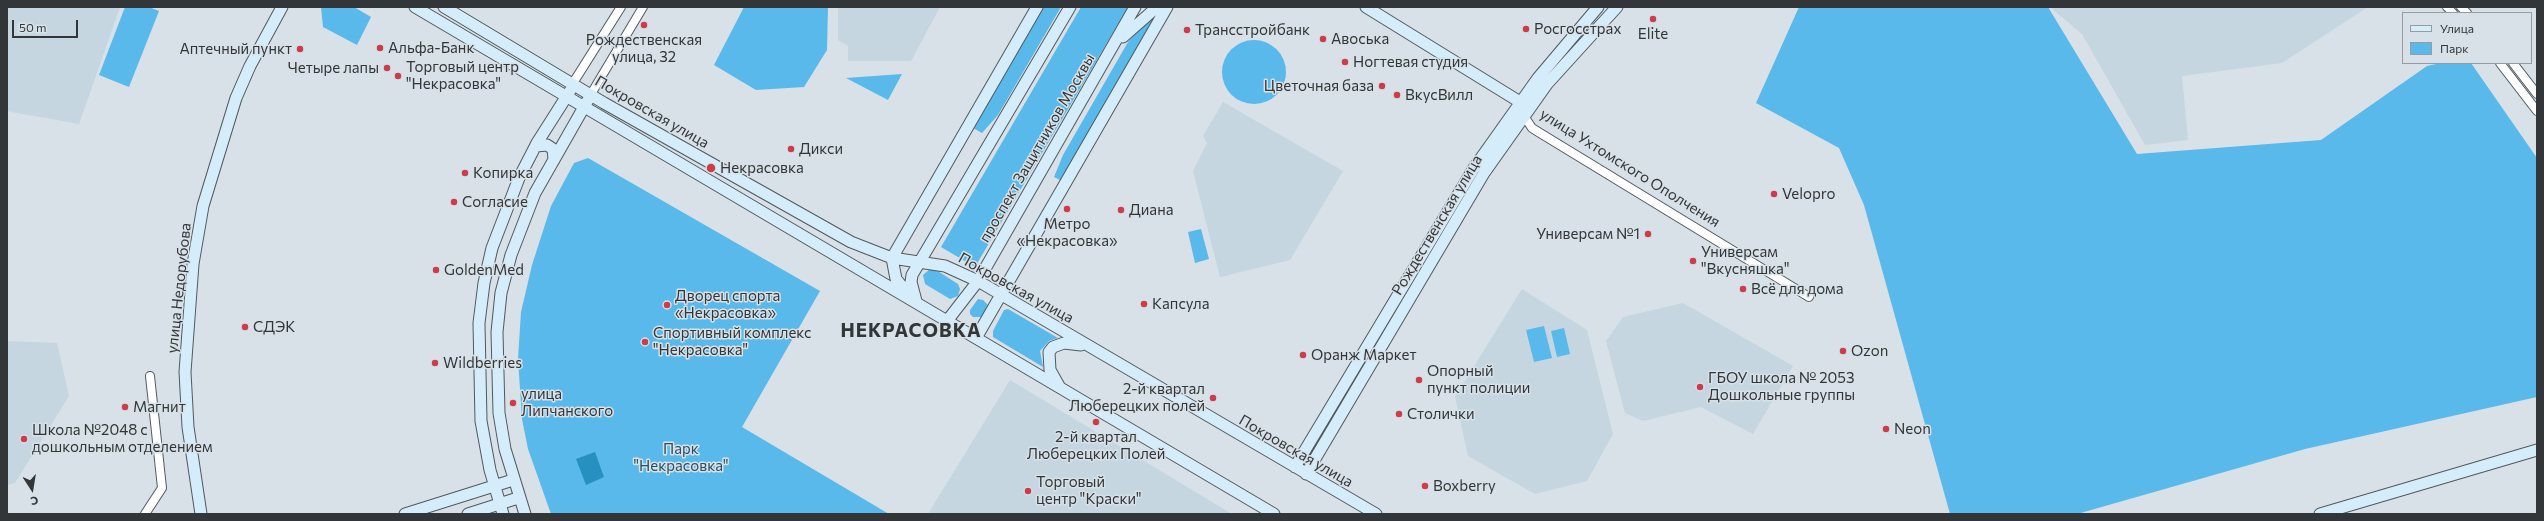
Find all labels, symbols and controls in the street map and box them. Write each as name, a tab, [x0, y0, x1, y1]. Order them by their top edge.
scale bar	[14, 12, 80, 38]
legend	[2402, 12, 2532, 64]
marker: Elite	[1648, 14, 1658, 24]
text: 50 m	[19, 20, 47, 34]
marker: Рождественская улица, 32	[639, 20, 649, 30]
place label: Росгосстрах	[1534, 20, 1621, 38]
place label: Трансстройбанк	[1195, 21, 1310, 39]
text: Улица	[2440, 21, 2474, 35]
marker: Росгосстрах	[1521, 24, 1531, 34]
marker: Трансстройбанк	[1182, 25, 1192, 35]
place label: Elite	[1638, 25, 1668, 43]
place label: Авоська	[1331, 30, 1389, 48]
place label: Рождественская улица, 32	[586, 31, 702, 66]
marker: Авоська	[1318, 34, 1328, 44]
place label: Альфа-Банк	[388, 39, 474, 57]
place label: Аптечный пункт	[179, 40, 292, 58]
text: Парк	[2440, 41, 2469, 55]
marker: Альфа-Банк	[375, 43, 385, 53]
marker: Аптечный пункт	[295, 44, 305, 54]
street label: проспект Защитников Москвы	[975, 50, 1099, 246]
place label: Ногтевая студия	[1353, 53, 1468, 71]
marker: Ногтевая студия	[1340, 57, 1350, 67]
place label: Торговый центр "Некрасовка"	[406, 58, 519, 93]
place label: Четыре лапы	[288, 59, 379, 77]
marker: Четыре лапы	[382, 63, 392, 73]
marker: Торговый центр "Некрасовка"	[393, 71, 403, 81]
street label: Покровская улица	[592, 72, 712, 152]
place label: Цветочная база	[1264, 77, 1374, 95]
marker: Цветочная база	[1377, 81, 1387, 91]
place label: ВкусВилл	[1405, 86, 1473, 104]
marker: ВкусВилл	[1392, 90, 1402, 100]
street label: улица Ухтомского Ополчения	[1537, 105, 1723, 231]
place label: Дикси	[799, 140, 843, 158]
marker: Дикси	[786, 144, 796, 154]
street label: Рождественская улица	[1388, 152, 1486, 298]
place label: Некрасовка	[720, 159, 804, 177]
marker: Некрасовка	[705, 162, 717, 174]
place label: Копирка	[473, 164, 533, 182]
marker: Копирка	[460, 168, 470, 178]
place label: Velopro	[1782, 185, 1836, 203]
marker: Velopro	[1769, 189, 1779, 199]
place label: Согласие	[462, 193, 528, 211]
marker: Согласие	[449, 197, 459, 207]
place label: Диана	[1129, 201, 1173, 219]
marker: Метро «Некрасовка»	[1062, 204, 1072, 214]
marker: Диана	[1116, 205, 1126, 215]
place label: Метро «Некрасовка»	[1017, 215, 1117, 250]
street label: улица Недорубова	[163, 222, 195, 354]
place label: Универсам №1	[1536, 225, 1640, 243]
marker: Универсам №1	[1643, 229, 1653, 239]
place label: Универсам "Вкусняшка"	[1701, 243, 1789, 278]
street label: Покровская улица	[955, 249, 1077, 327]
marker: Универсам "Вкусняшка"	[1688, 256, 1698, 266]
place label: GoldenMed	[444, 261, 524, 279]
marker: GoldenMed	[431, 265, 441, 275]
place label: Всё для дома	[1751, 280, 1844, 298]
marker: Всё для дома	[1738, 284, 1748, 294]
place label: Дворец спорта «Некрасовка»	[675, 287, 780, 322]
place label: Капсула	[1152, 295, 1210, 313]
marker: Капсула	[1139, 299, 1149, 309]
marker: Дворец спорта «Некрасовка»	[662, 300, 672, 310]
place label: СДЭК	[253, 318, 295, 336]
district label: НЕКРАСОВКА	[840, 320, 982, 342]
marker: СДЭК	[240, 322, 250, 332]
place label: Спортивный комплекс "Некрасовка"	[653, 324, 811, 359]
marker: Спортивный комплекс "Некрасовка"	[640, 337, 650, 347]
place label: Ozon	[1851, 342, 1888, 360]
place label: Оранж Маркет	[1311, 346, 1417, 364]
marker: Ozon	[1838, 346, 1848, 356]
marker: Оранж Маркет	[1298, 350, 1308, 360]
place label: Wildberries	[443, 354, 522, 372]
marker: Wildberries	[430, 358, 440, 368]
place label: Опорный пункт полиции	[1427, 362, 1530, 397]
place label: ГБОУ школа № 2053 Дошкольные группы	[1708, 369, 1855, 404]
marker: Опорный пункт полиции	[1414, 375, 1424, 385]
place label: 2-й квартал Люберецких полей	[1069, 380, 1205, 415]
marker: ГБОУ школа № 2053 Дошкольные группы	[1695, 382, 1705, 392]
place label: улица Липчанского	[521, 385, 613, 420]
marker: 2-й квартал Люберецких полей	[1208, 393, 1218, 403]
place label: Магнит	[133, 398, 186, 416]
marker: улица Липчанского	[508, 398, 518, 408]
marker: Магнит	[120, 402, 130, 412]
place label: Столички	[1407, 405, 1475, 423]
marker: Столички	[1394, 409, 1404, 419]
street label: Покровская улица	[1236, 411, 1356, 491]
marker: 2-й квартал Люберецких Полей	[1091, 417, 1101, 427]
place label: Neon	[1894, 420, 1931, 438]
place label: Школа №2048 с дошкольным отделением	[32, 421, 213, 456]
marker: Neon	[1881, 424, 1891, 434]
place label: 2-й квартал Люберецких Полей	[1027, 428, 1165, 463]
marker: Школа №2048 с дошкольным отделением	[19, 434, 29, 444]
park label: Парк "Некрасовка"	[633, 440, 729, 475]
north arrow	[12, 469, 52, 509]
place label: Торговый центр "Краски"	[1036, 473, 1142, 508]
place label: Boxberry	[1433, 477, 1496, 495]
marker: Boxberry	[1420, 481, 1430, 491]
marker: Торговый центр "Краски"	[1023, 486, 1033, 496]
text: С	[30, 494, 40, 508]

